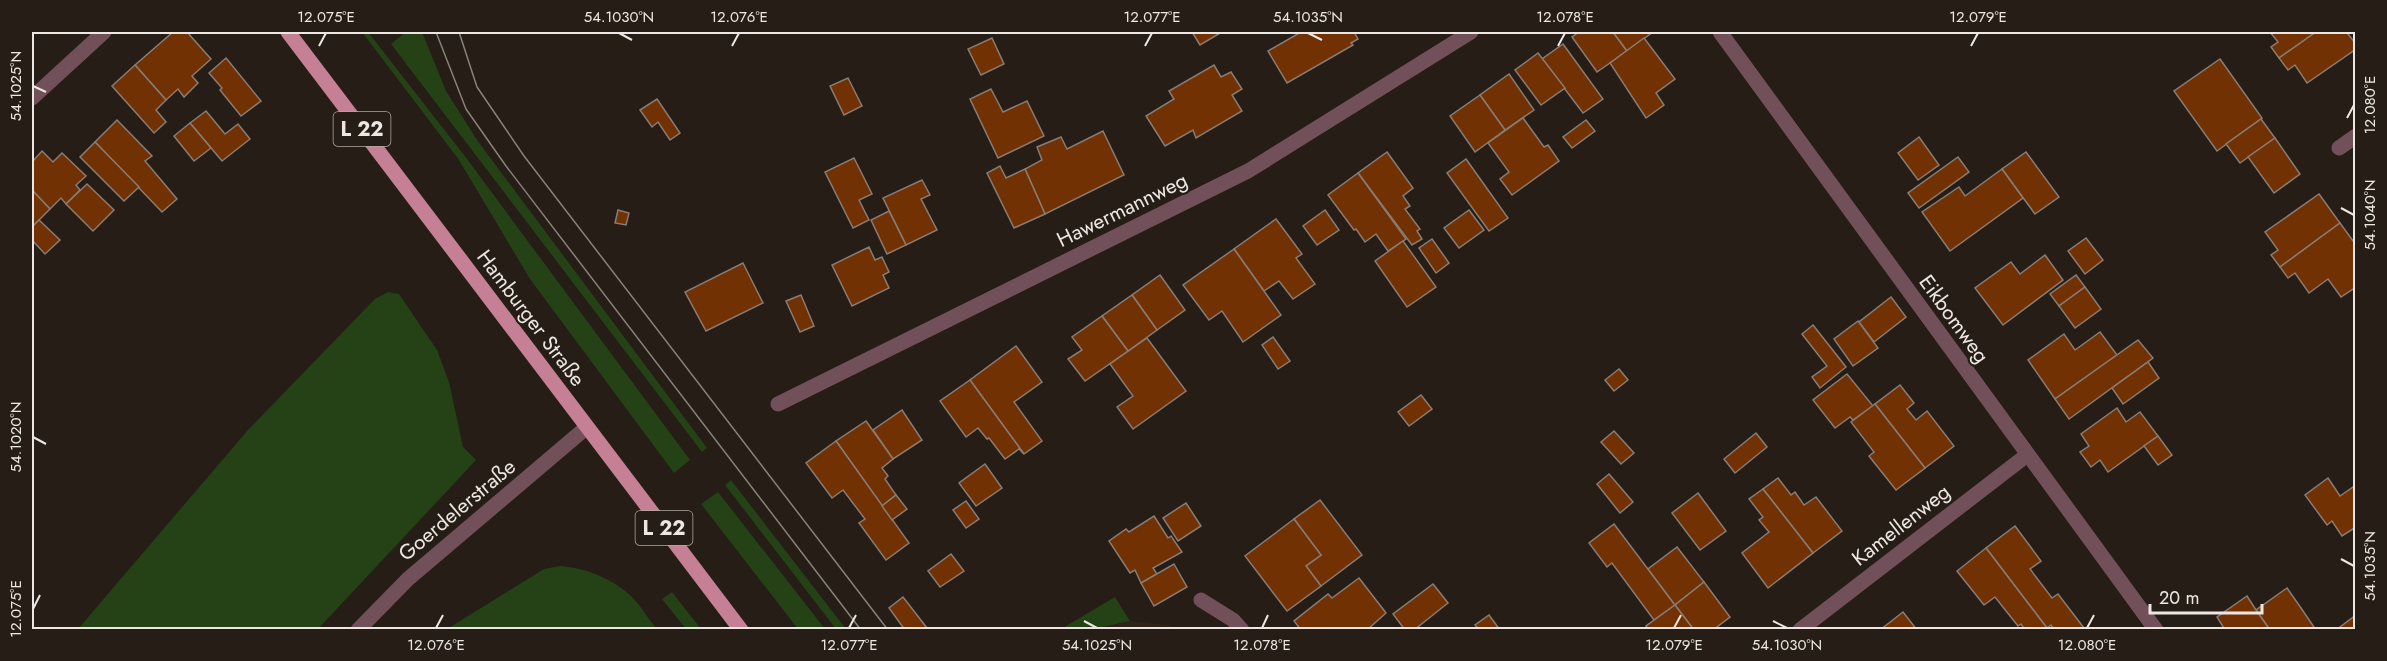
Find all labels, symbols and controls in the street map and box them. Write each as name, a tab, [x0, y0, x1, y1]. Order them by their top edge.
text: 12.075°E	[297, 6, 355, 28]
text: 54.1030°N	[584, 6, 654, 28]
text: 12.076°E	[710, 6, 768, 28]
text: 12.077°E	[1124, 6, 1180, 28]
text: 54.1035°N	[1273, 6, 1343, 28]
text: 12.078°E	[1536, 6, 1594, 28]
text: 12.079°E	[1949, 6, 2007, 28]
text: 54.1025°N	[5, 51, 27, 121]
text: 12.080°E	[2359, 76, 2381, 134]
road number: L 22	[334, 112, 391, 146]
street label: Hawermannweg	[1052, 165, 1192, 255]
text: 54.1040°N	[2359, 180, 2381, 251]
street label: Hamburger Straße	[470, 243, 592, 393]
street label: Eikbomweg	[1912, 269, 1996, 369]
text: 54.1020°N	[5, 402, 27, 472]
street label: Goerdelerstraße	[392, 452, 522, 568]
street label: Kamellenweg	[1846, 477, 1956, 573]
road number: L 22	[636, 511, 692, 545]
text: 54.1035°N	[2359, 531, 2381, 601]
scale bar	[2150, 577, 2262, 615]
text: 12.075°E	[5, 580, 27, 638]
text: 20 m	[2159, 585, 2199, 611]
text: 12.076°E	[407, 634, 465, 656]
text: 12.077°E	[821, 634, 877, 656]
text: 54.1025°N	[1062, 634, 1132, 656]
text: 12.078°E	[1233, 634, 1291, 656]
text: 12.079°E	[1645, 634, 1703, 656]
text: 54.1030°N	[1752, 634, 1822, 656]
text: 12.080°E	[2058, 634, 2116, 656]

